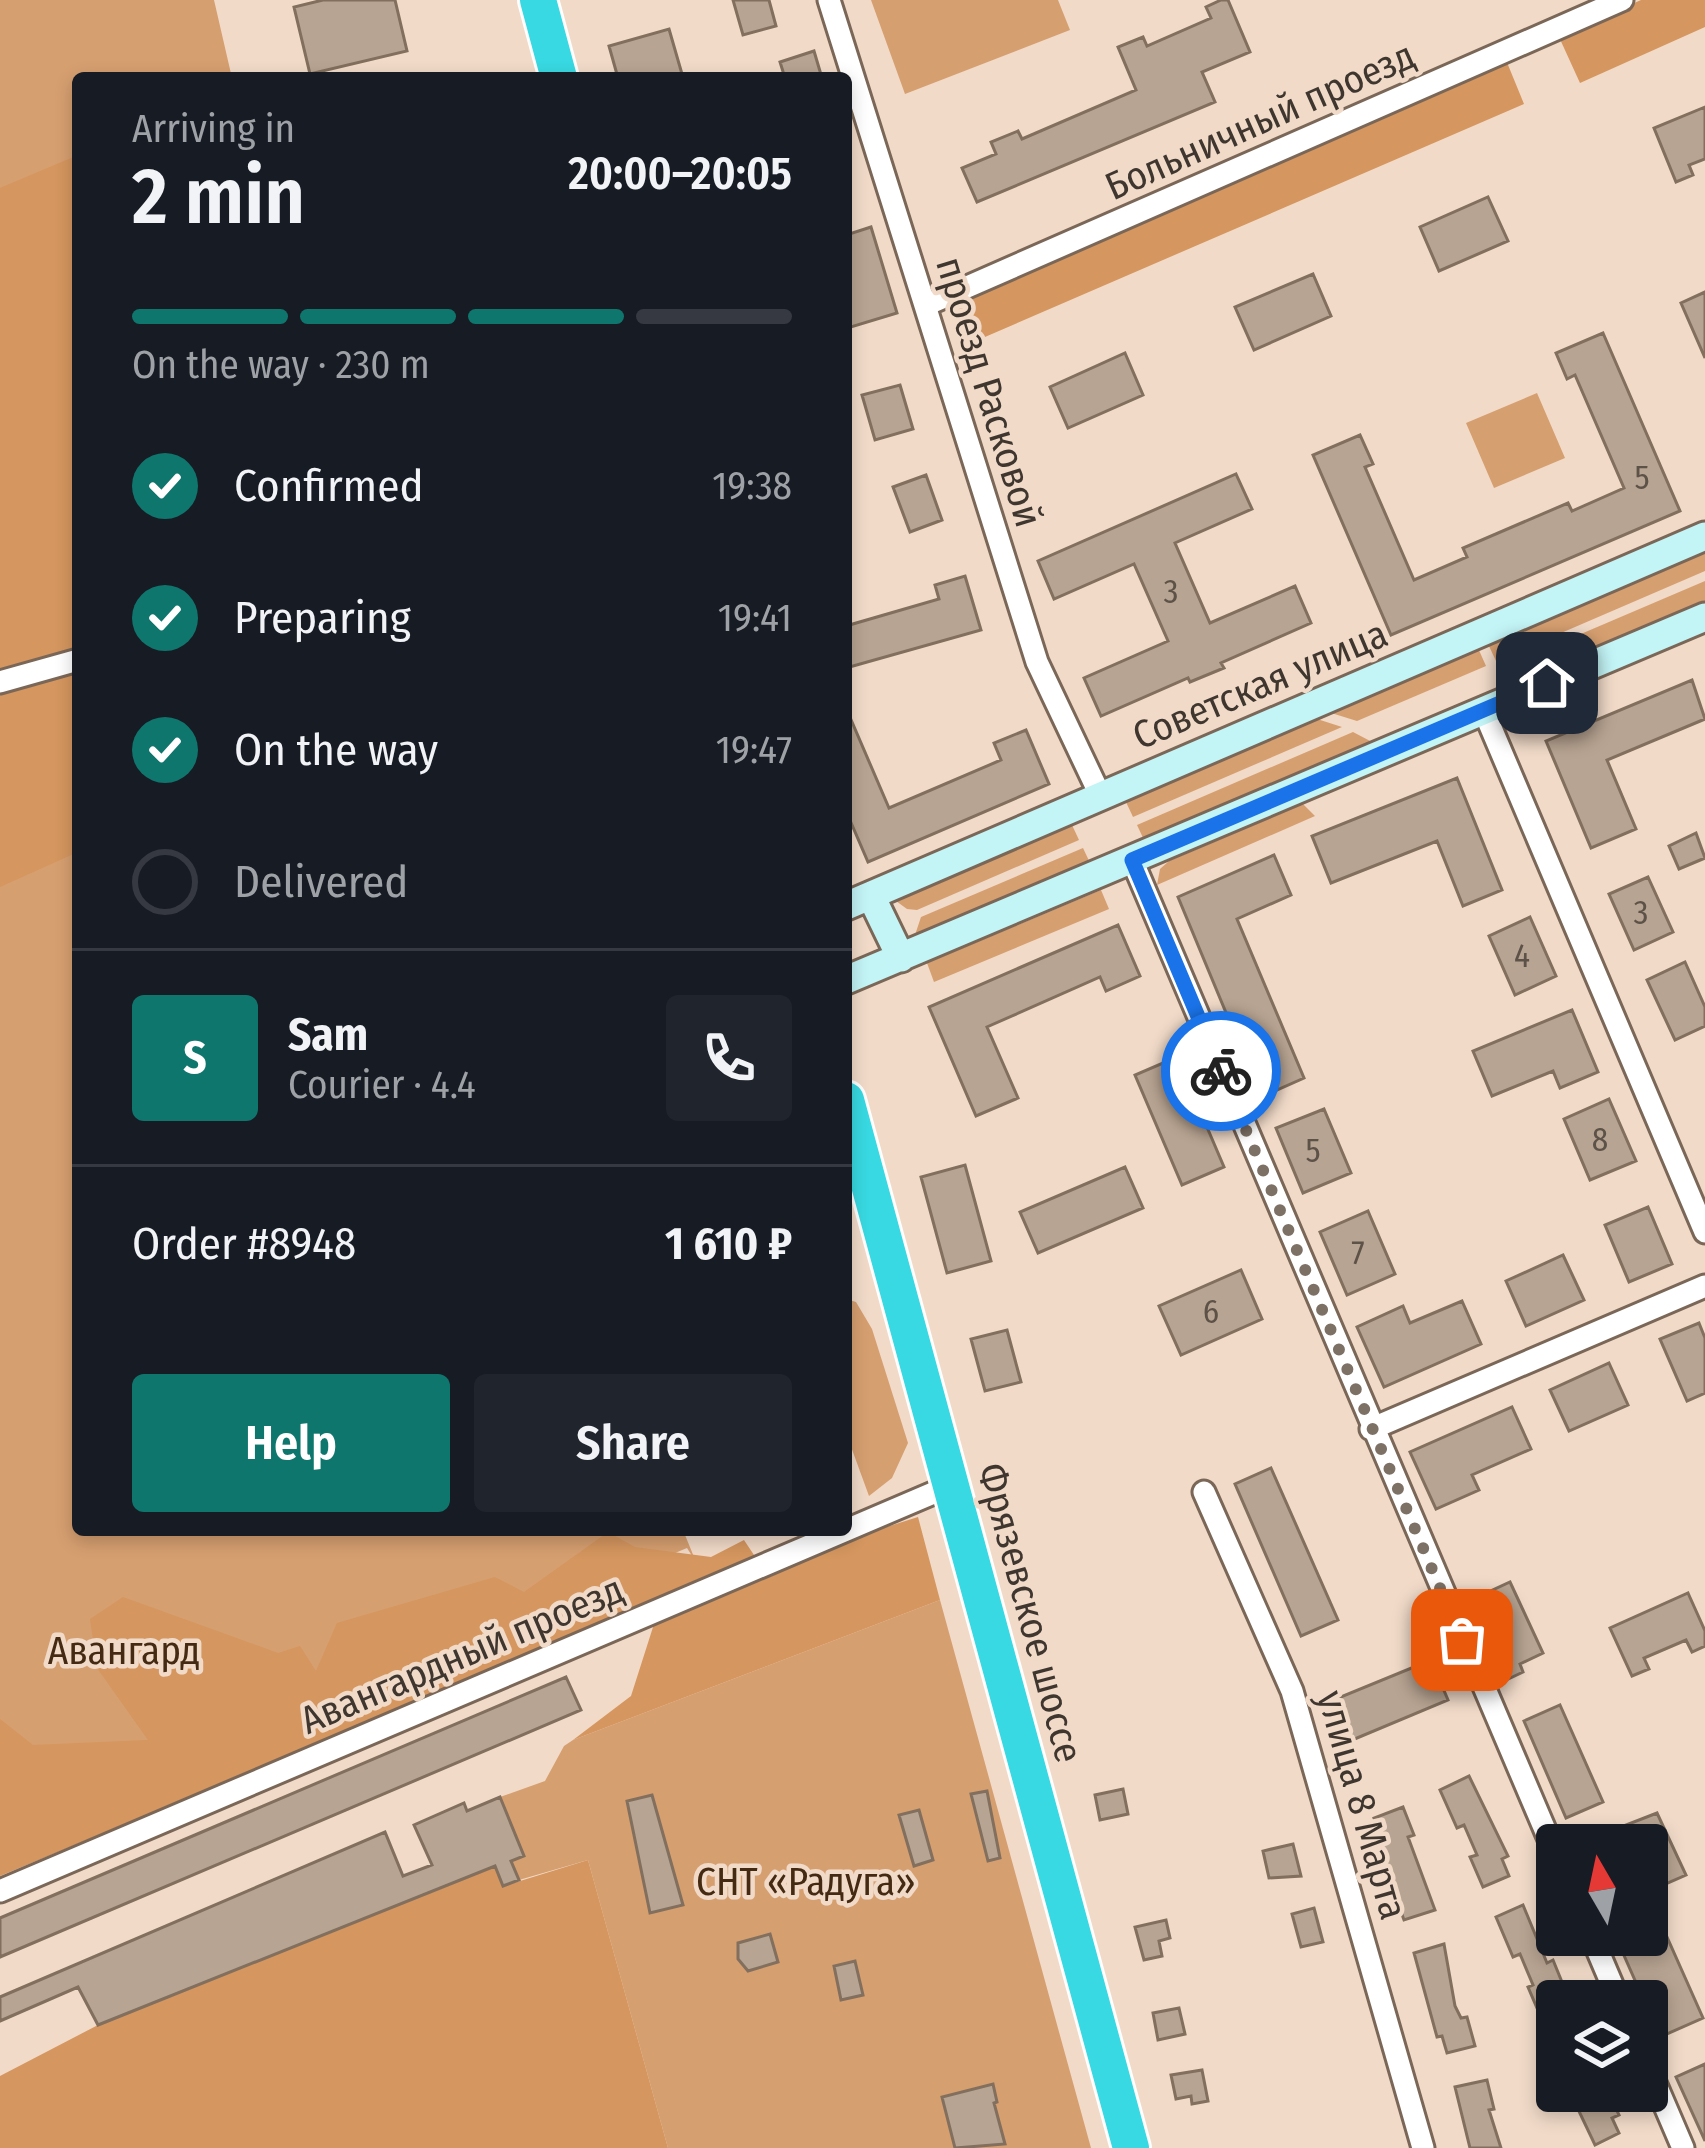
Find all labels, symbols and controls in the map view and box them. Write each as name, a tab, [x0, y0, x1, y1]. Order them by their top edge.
street label: Больничный проезд	[1098, 32, 1422, 210]
text: Arriving in	[132, 106, 295, 152]
text: 20:00–20:05	[568, 147, 792, 201]
text: 2 min	[132, 150, 305, 244]
street label: проезд Расковой	[926, 252, 1052, 532]
text: On the way · 230 m	[132, 342, 430, 388]
icon: check	[132, 453, 198, 519]
house number: 5	[1634, 458, 1650, 498]
text: Confirmed	[234, 459, 424, 513]
text: 19:38	[712, 463, 792, 509]
house number: 3	[1164, 572, 1178, 612]
icon: check	[132, 585, 198, 651]
text: Preparing	[234, 591, 411, 645]
text: 19:41	[718, 595, 792, 641]
street label: Советская улица	[1126, 611, 1394, 759]
pin	[1496, 632, 1598, 734]
icon: home	[1514, 650, 1580, 716]
icon: check	[132, 717, 198, 783]
text: On the way	[234, 723, 438, 777]
text: 19:47	[716, 727, 792, 773]
text: Delivered	[234, 855, 408, 909]
house number: 3	[1634, 893, 1648, 933]
house number: 4	[1514, 936, 1530, 976]
button: phone	[666, 995, 792, 1121]
text: Sam	[288, 1008, 368, 1062]
courier	[1161, 1011, 1281, 1131]
text: S	[183, 1031, 207, 1085]
icon: bike	[1188, 1038, 1254, 1104]
text: Courier · 4.4	[288, 1062, 476, 1108]
house number: 8	[1592, 1120, 1608, 1160]
house number: 5	[1305, 1131, 1321, 1171]
text: Order #8948	[132, 1217, 356, 1271]
text: 1 610 ₽	[665, 1217, 792, 1271]
house number: 7	[1351, 1233, 1365, 1273]
house number: 6	[1203, 1292, 1219, 1332]
button: Help	[132, 1374, 450, 1512]
button: Share	[474, 1374, 792, 1512]
street label: Фрязевское шоссе	[968, 1459, 1092, 1767]
street label: Авангардный проезд	[294, 1566, 630, 1744]
pin	[1411, 1589, 1513, 1691]
icon: bag	[1429, 1607, 1495, 1673]
park label: Авангард	[48, 1628, 200, 1674]
street label: улица 8 Марта	[1307, 1685, 1417, 1925]
north arrow	[1536, 1824, 1668, 1956]
map controls	[1536, 1824, 1668, 2112]
park label: СНТ «Радуга»	[696, 1859, 916, 1905]
button: layers	[1536, 1980, 1668, 2112]

